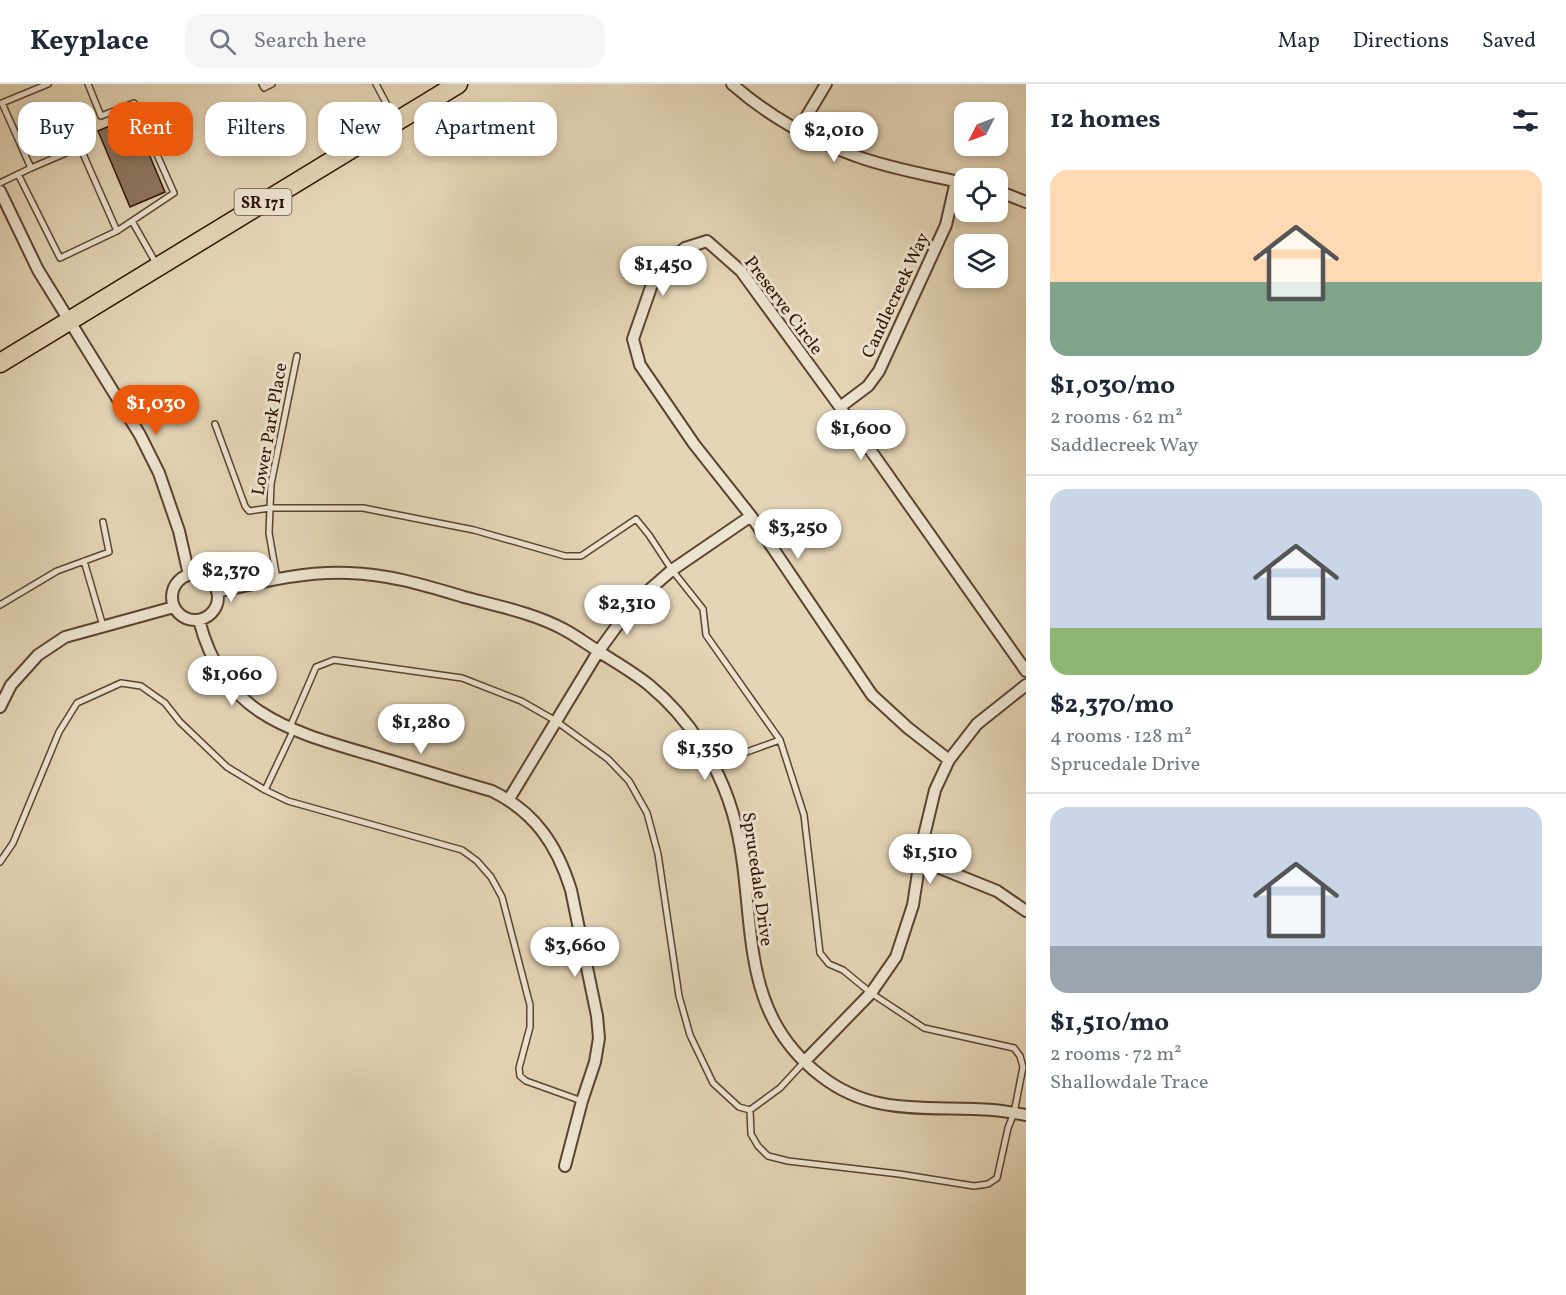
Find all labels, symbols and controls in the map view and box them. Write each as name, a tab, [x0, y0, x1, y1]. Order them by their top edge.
search box	[185, 14, 605, 68]
text: Keyplace	[30, 22, 149, 61]
icon: search	[206, 25, 239, 58]
text: Search here	[254, 26, 366, 57]
text: Map	[1278, 27, 1320, 56]
text: Directions	[1353, 27, 1449, 56]
text: Saved	[1482, 27, 1536, 56]
chip: Buy	[18, 102, 96, 156]
chip: Rent	[108, 102, 193, 156]
chip: Filters	[205, 102, 306, 156]
chip: New	[318, 102, 402, 156]
chip: Apartment	[414, 102, 557, 156]
north arrow	[954, 102, 1008, 156]
map controls	[954, 102, 1008, 288]
text: 12 homes	[1050, 102, 1161, 138]
icon: filters	[1509, 104, 1542, 137]
pin: $2,010	[785, 112, 883, 163]
text: $2,010	[804, 117, 864, 145]
button: locate	[954, 168, 1008, 222]
road number: SR 171	[234, 189, 292, 215]
icon: home	[1242, 209, 1350, 317]
street label: Candlecreek Way	[856, 228, 937, 363]
button: layers	[954, 234, 1008, 288]
pin: $1,450	[614, 246, 712, 297]
text: $1,450	[634, 251, 692, 279]
street label: Preserve Circle	[737, 251, 828, 361]
street label: Lower Park Place	[246, 361, 294, 498]
text: $1,030/mo	[1050, 368, 1175, 404]
pin: $1,030	[107, 385, 205, 436]
text: $1,030	[126, 390, 186, 418]
text: 2 rooms · 62 m²	[1050, 404, 1183, 432]
pin: $1,600	[812, 410, 910, 461]
text: $1,600	[831, 415, 891, 443]
text: Saddlecreek Way	[1050, 432, 1198, 460]
pin: $3,250	[749, 509, 847, 560]
text: $3,250	[768, 514, 828, 542]
icon: home	[1242, 528, 1350, 636]
pin: $2,370	[182, 552, 280, 603]
text: $2,370	[202, 557, 260, 585]
pin: $2,310	[578, 585, 676, 636]
text: $2,310	[598, 590, 656, 618]
pin: $1,060	[183, 656, 281, 707]
text: $1,060	[202, 661, 262, 689]
text: $2,370/mo	[1050, 687, 1174, 723]
pin: $1,280	[372, 704, 470, 755]
text: $1,280	[392, 709, 450, 737]
text: 4 rooms · 128 m²	[1050, 723, 1192, 751]
pin: $1,350	[656, 730, 754, 781]
text: $1,350	[677, 735, 733, 763]
text: Sprucedale Drive	[1050, 751, 1200, 779]
street label: Sprucedale Drive	[735, 811, 778, 948]
pin: $1,510	[881, 834, 979, 885]
text: $1,510	[903, 839, 957, 867]
icon: home	[1242, 846, 1350, 954]
pin: $3,660	[526, 927, 624, 978]
text: $3,660	[544, 932, 606, 960]
text: $1,510/mo	[1050, 1005, 1169, 1041]
text: 2 rooms · 72 m²	[1050, 1041, 1182, 1069]
text: Shallowdale Trace	[1050, 1069, 1208, 1097]

